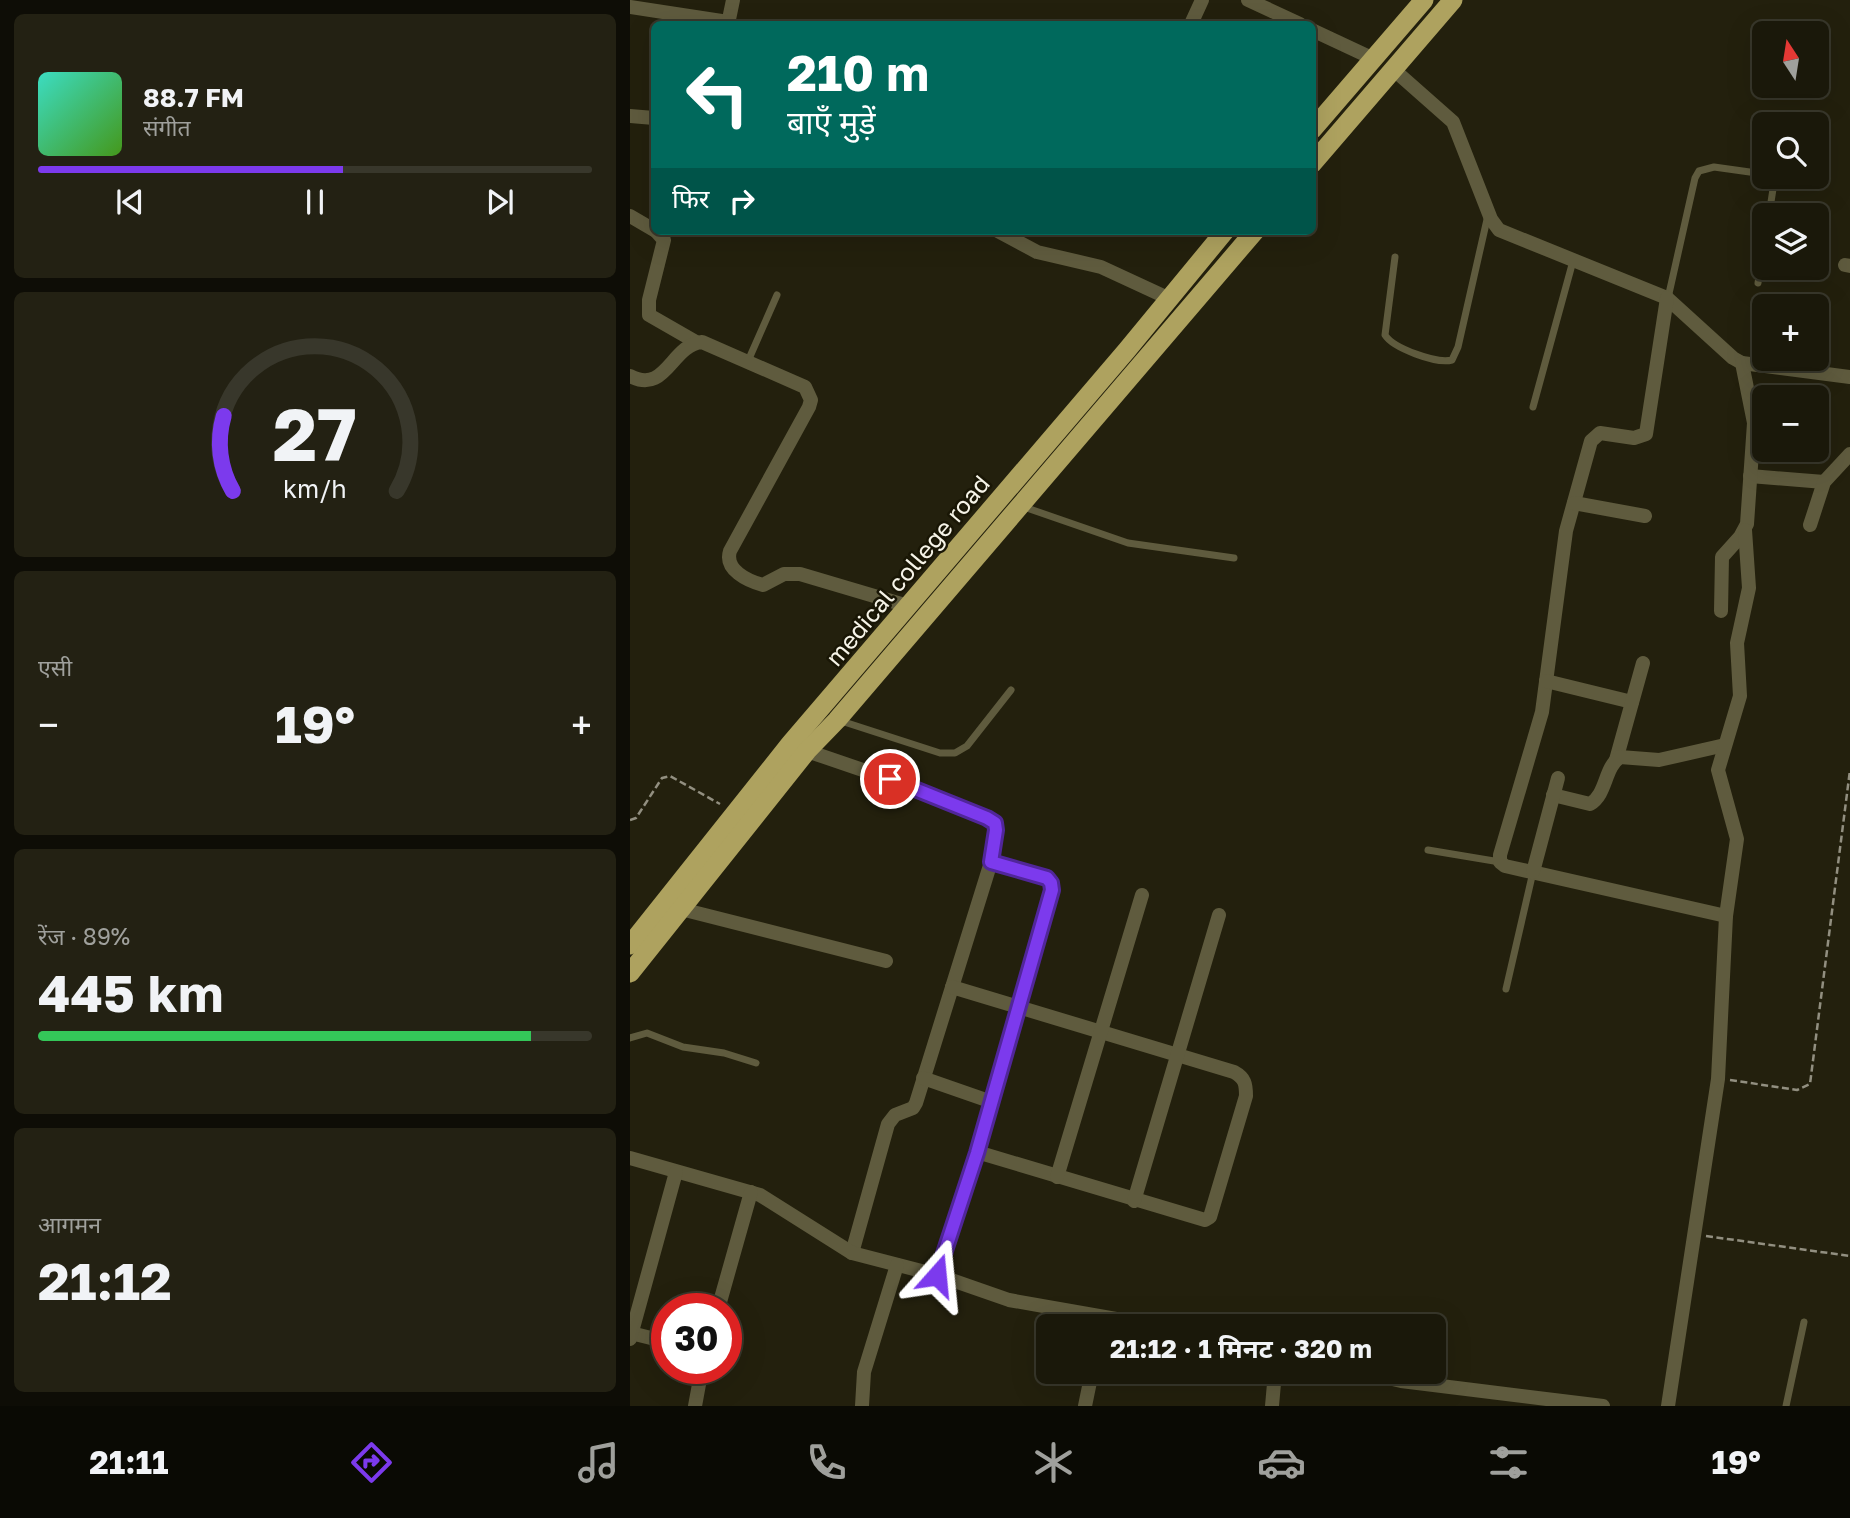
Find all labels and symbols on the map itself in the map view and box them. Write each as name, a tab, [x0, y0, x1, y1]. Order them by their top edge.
north arrow	[1752, 21, 1829, 98]
street label: medical college road	[819, 469, 995, 671]
pin	[860, 749, 920, 809]
position arrow	[900, 1238, 974, 1312]
speed limit sign: 30	[651, 1293, 742, 1384]

